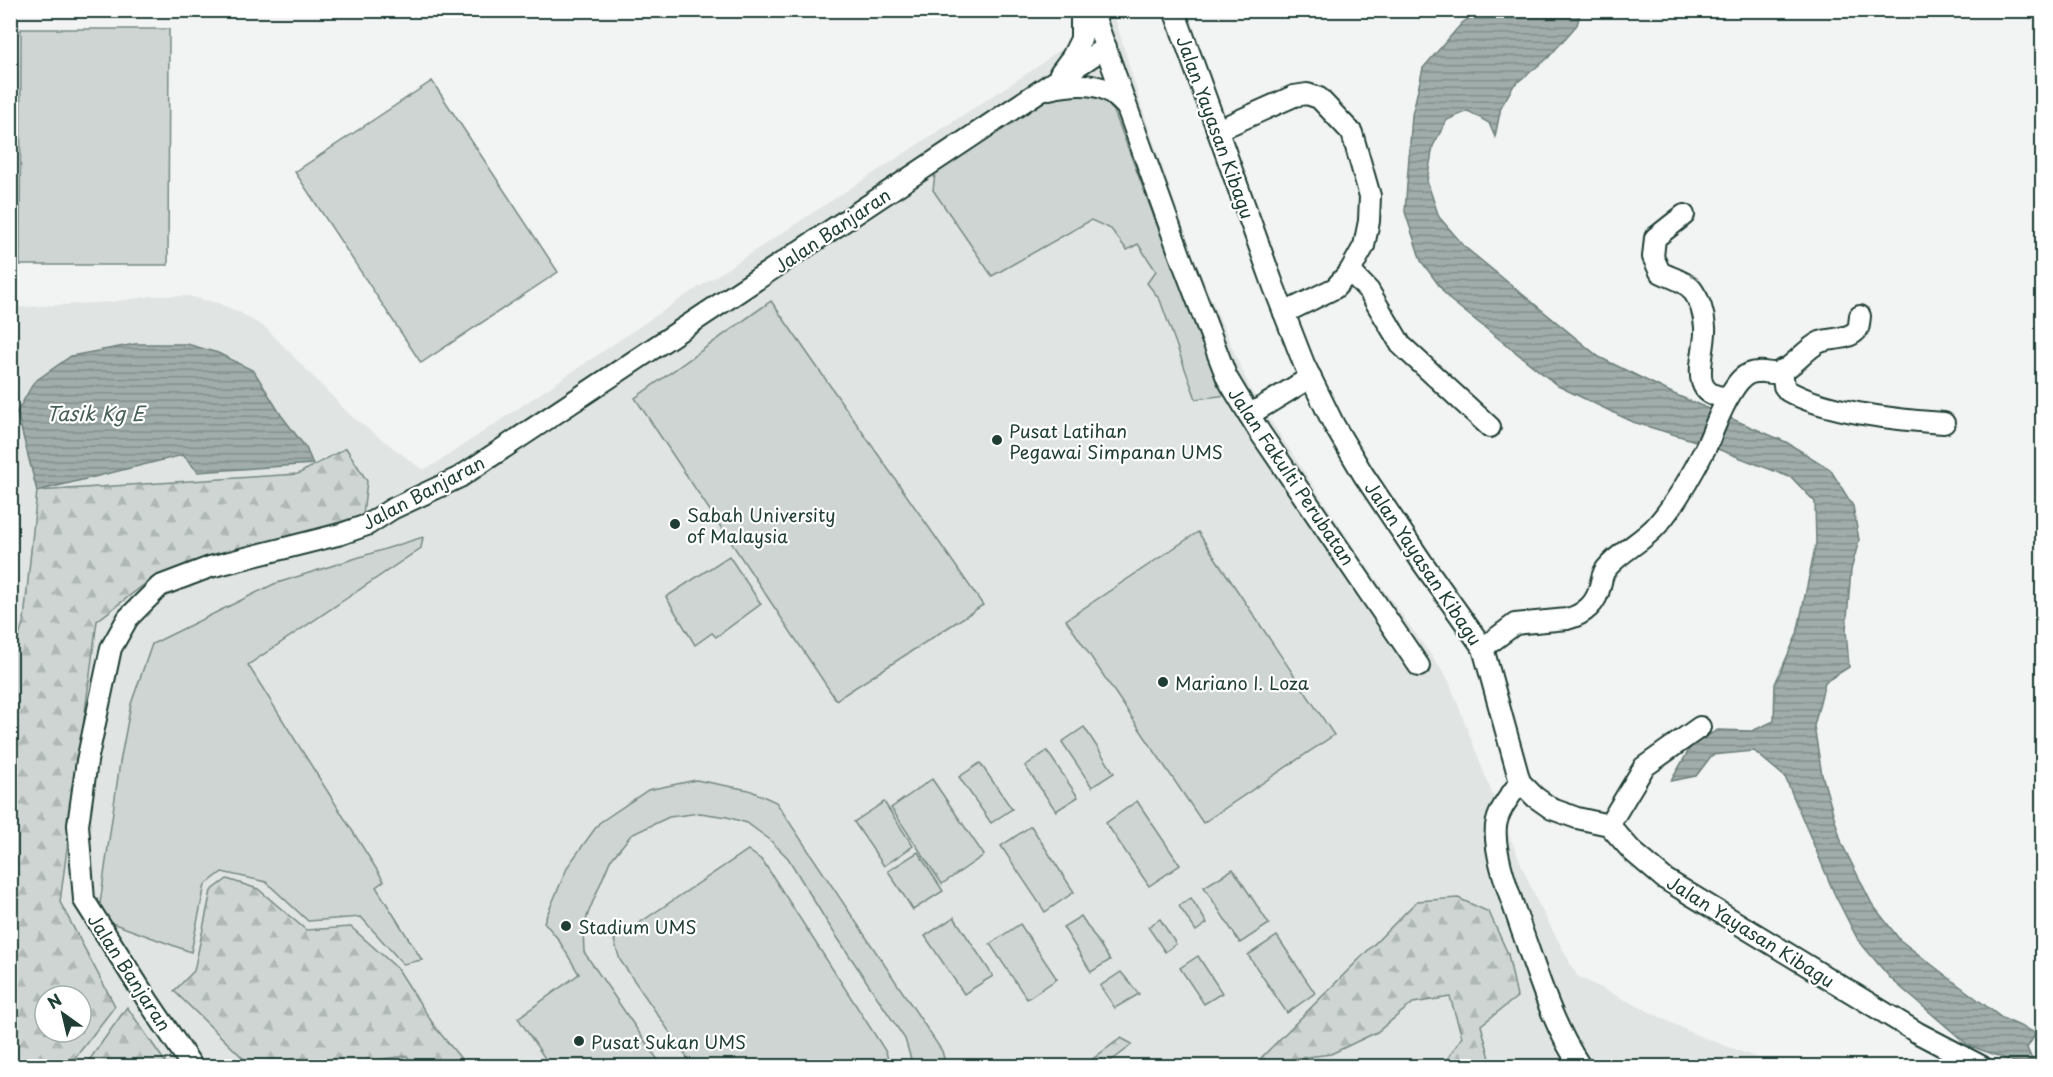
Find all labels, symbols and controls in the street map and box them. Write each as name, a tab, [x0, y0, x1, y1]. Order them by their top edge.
street label: Jalan Yayasan Kibagu	[1170, 32, 1262, 222]
street label: Jalan Banjaran	[768, 181, 896, 279]
street label: Jalan Fakulti Perubatan	[1222, 382, 1362, 570]
water label: Tasik Kg E	[46, 398, 147, 428]
place label: Pusat Latihan Pegawai Simpanan UMS	[1009, 417, 1223, 465]
marker: Pusat Latihan Pegawai Simpanan UMS	[990, 433, 1004, 447]
street label: Jalan Banjaran	[357, 448, 489, 536]
street label: Jalan Yayasan Kibagu	[1359, 475, 1489, 651]
place label: Sabah University of Malaysia	[687, 501, 835, 549]
marker: Sabah University of Malaysia	[668, 517, 682, 531]
place label: Mariano I. Loza	[1175, 669, 1310, 696]
marker: Mariano I. Loza	[1156, 675, 1170, 689]
street label: Jalan Yayasan Kibagu	[1662, 868, 1840, 994]
street label: Jalan Banjaran	[82, 908, 178, 1036]
place label: Stadium UMS	[578, 913, 697, 940]
marker: Stadium UMS	[559, 919, 573, 933]
north arrow	[33, 984, 93, 1044]
text: N	[42, 987, 66, 1014]
place label: Pusat Sukan UMS	[591, 1028, 746, 1055]
marker: Pusat Sukan UMS	[572, 1034, 586, 1048]

